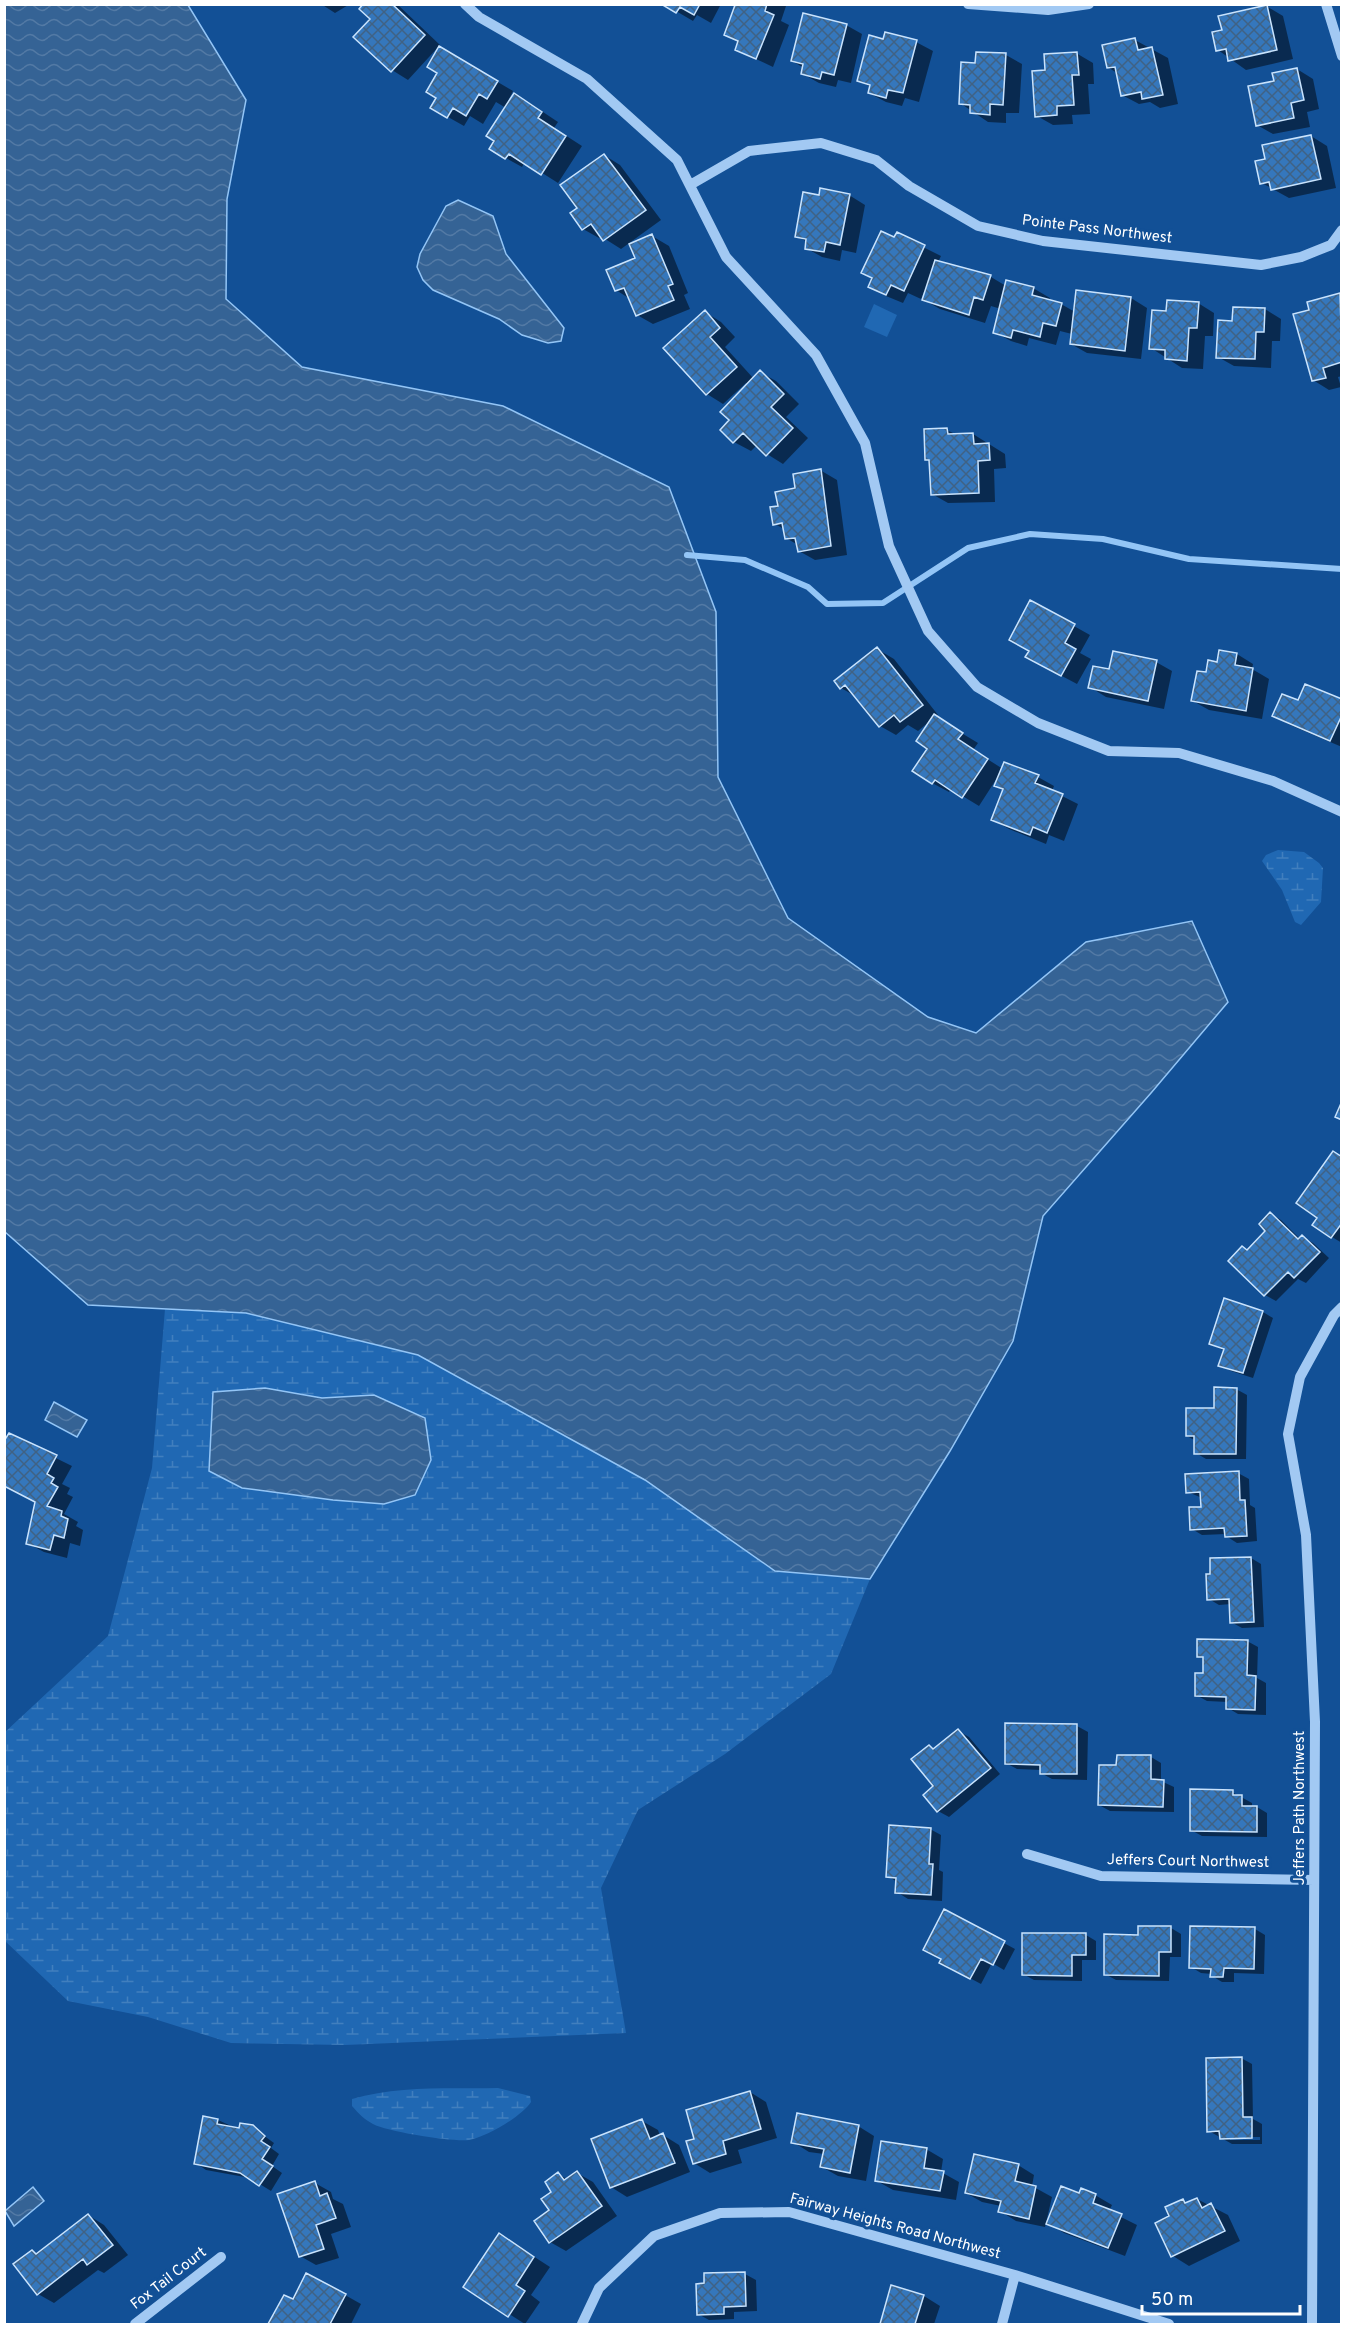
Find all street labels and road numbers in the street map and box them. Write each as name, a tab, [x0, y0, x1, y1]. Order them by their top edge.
street label: Pointe Pass Northwest	[1021, 211, 1173, 249]
street label: Jeffers Path Northwest	[1291, 1731, 1310, 1885]
street label: Jeffers Court Northwest	[1107, 1851, 1269, 1873]
street label: Fairway Heights Road Northwest	[787, 2190, 1003, 2264]
street label: Fox Tail Court	[127, 2243, 211, 2315]

